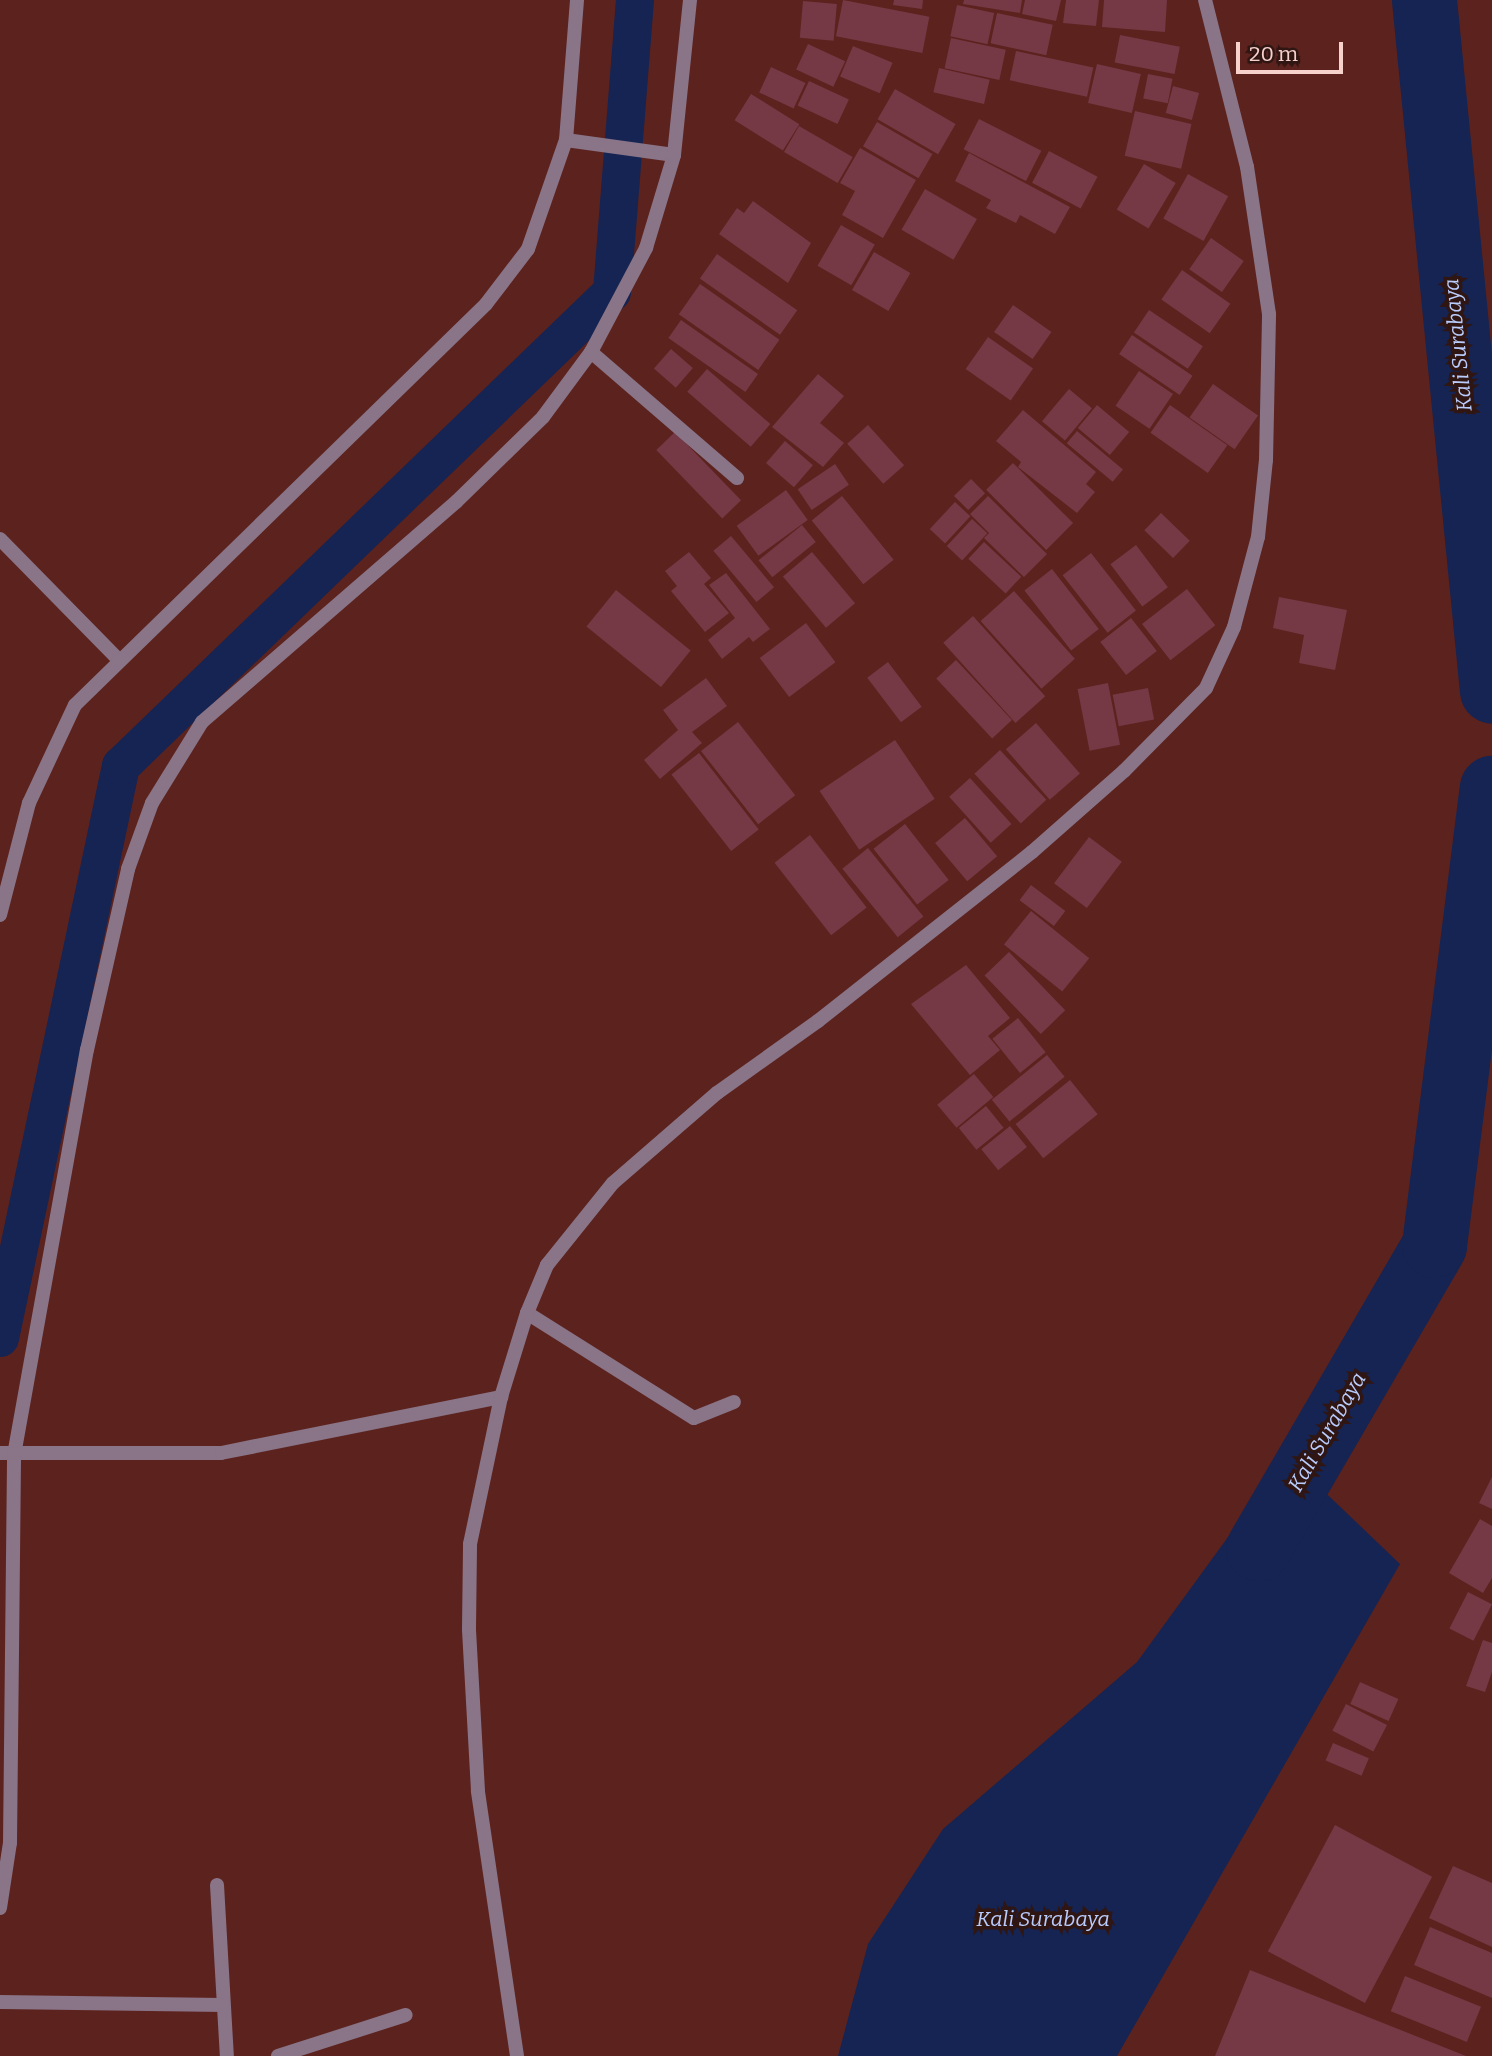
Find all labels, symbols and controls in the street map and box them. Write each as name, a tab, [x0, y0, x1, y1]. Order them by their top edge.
scale bar	[1240, 28, 1347, 72]
text: 20 m	[1249, 41, 1298, 67]
water label: Kali Surabaya	[1438, 277, 1478, 413]
water label: Kali Surabaya	[1283, 1368, 1371, 1496]
water label: Kali Surabaya	[976, 1906, 1110, 1932]

